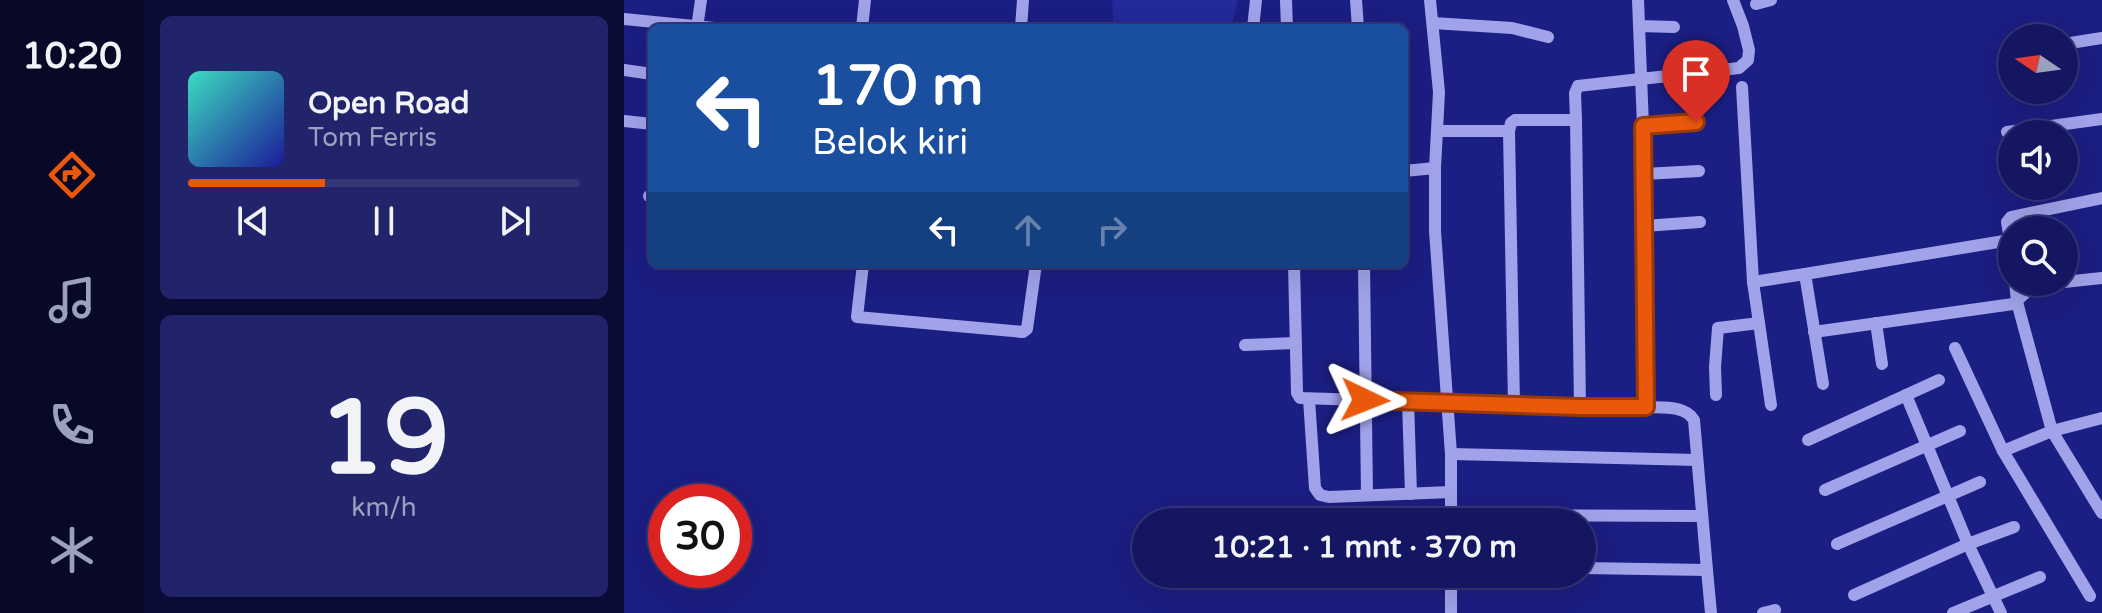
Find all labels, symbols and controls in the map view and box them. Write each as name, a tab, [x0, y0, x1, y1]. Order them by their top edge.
north arrow	[1998, 24, 2078, 104]
map controls	[1998, 24, 2078, 296]
text: 10:20	[22, 35, 122, 78]
pin	[1662, 40, 1730, 122]
icon: arrive	[1674, 52, 1718, 96]
text: 170 m	[812, 53, 983, 120]
icon: left	[680, 56, 784, 160]
text: Open Road	[308, 85, 469, 122]
button: sound	[1998, 120, 2078, 200]
text: Belok kiri	[812, 121, 968, 164]
text: Tom Ferris	[308, 122, 437, 153]
icon: directions	[44, 147, 100, 203]
icon: previous	[231, 199, 275, 243]
icon: pause	[362, 199, 406, 243]
icon: next	[493, 199, 537, 243]
icon: left	[922, 208, 966, 252]
icon: ahead	[1006, 208, 1050, 252]
icon: right	[1090, 208, 1134, 252]
button: search	[1998, 216, 2078, 296]
icon: music	[44, 272, 100, 328]
position arrow	[1323, 358, 1407, 442]
text: 19	[319, 377, 449, 502]
icon: phone	[44, 397, 100, 453]
speed limit sign: 30	[648, 484, 752, 588]
text: km/h	[351, 492, 417, 523]
icon: climate	[44, 522, 100, 578]
text: 10:21 · 1 mnt · 370 m	[1211, 529, 1517, 566]

